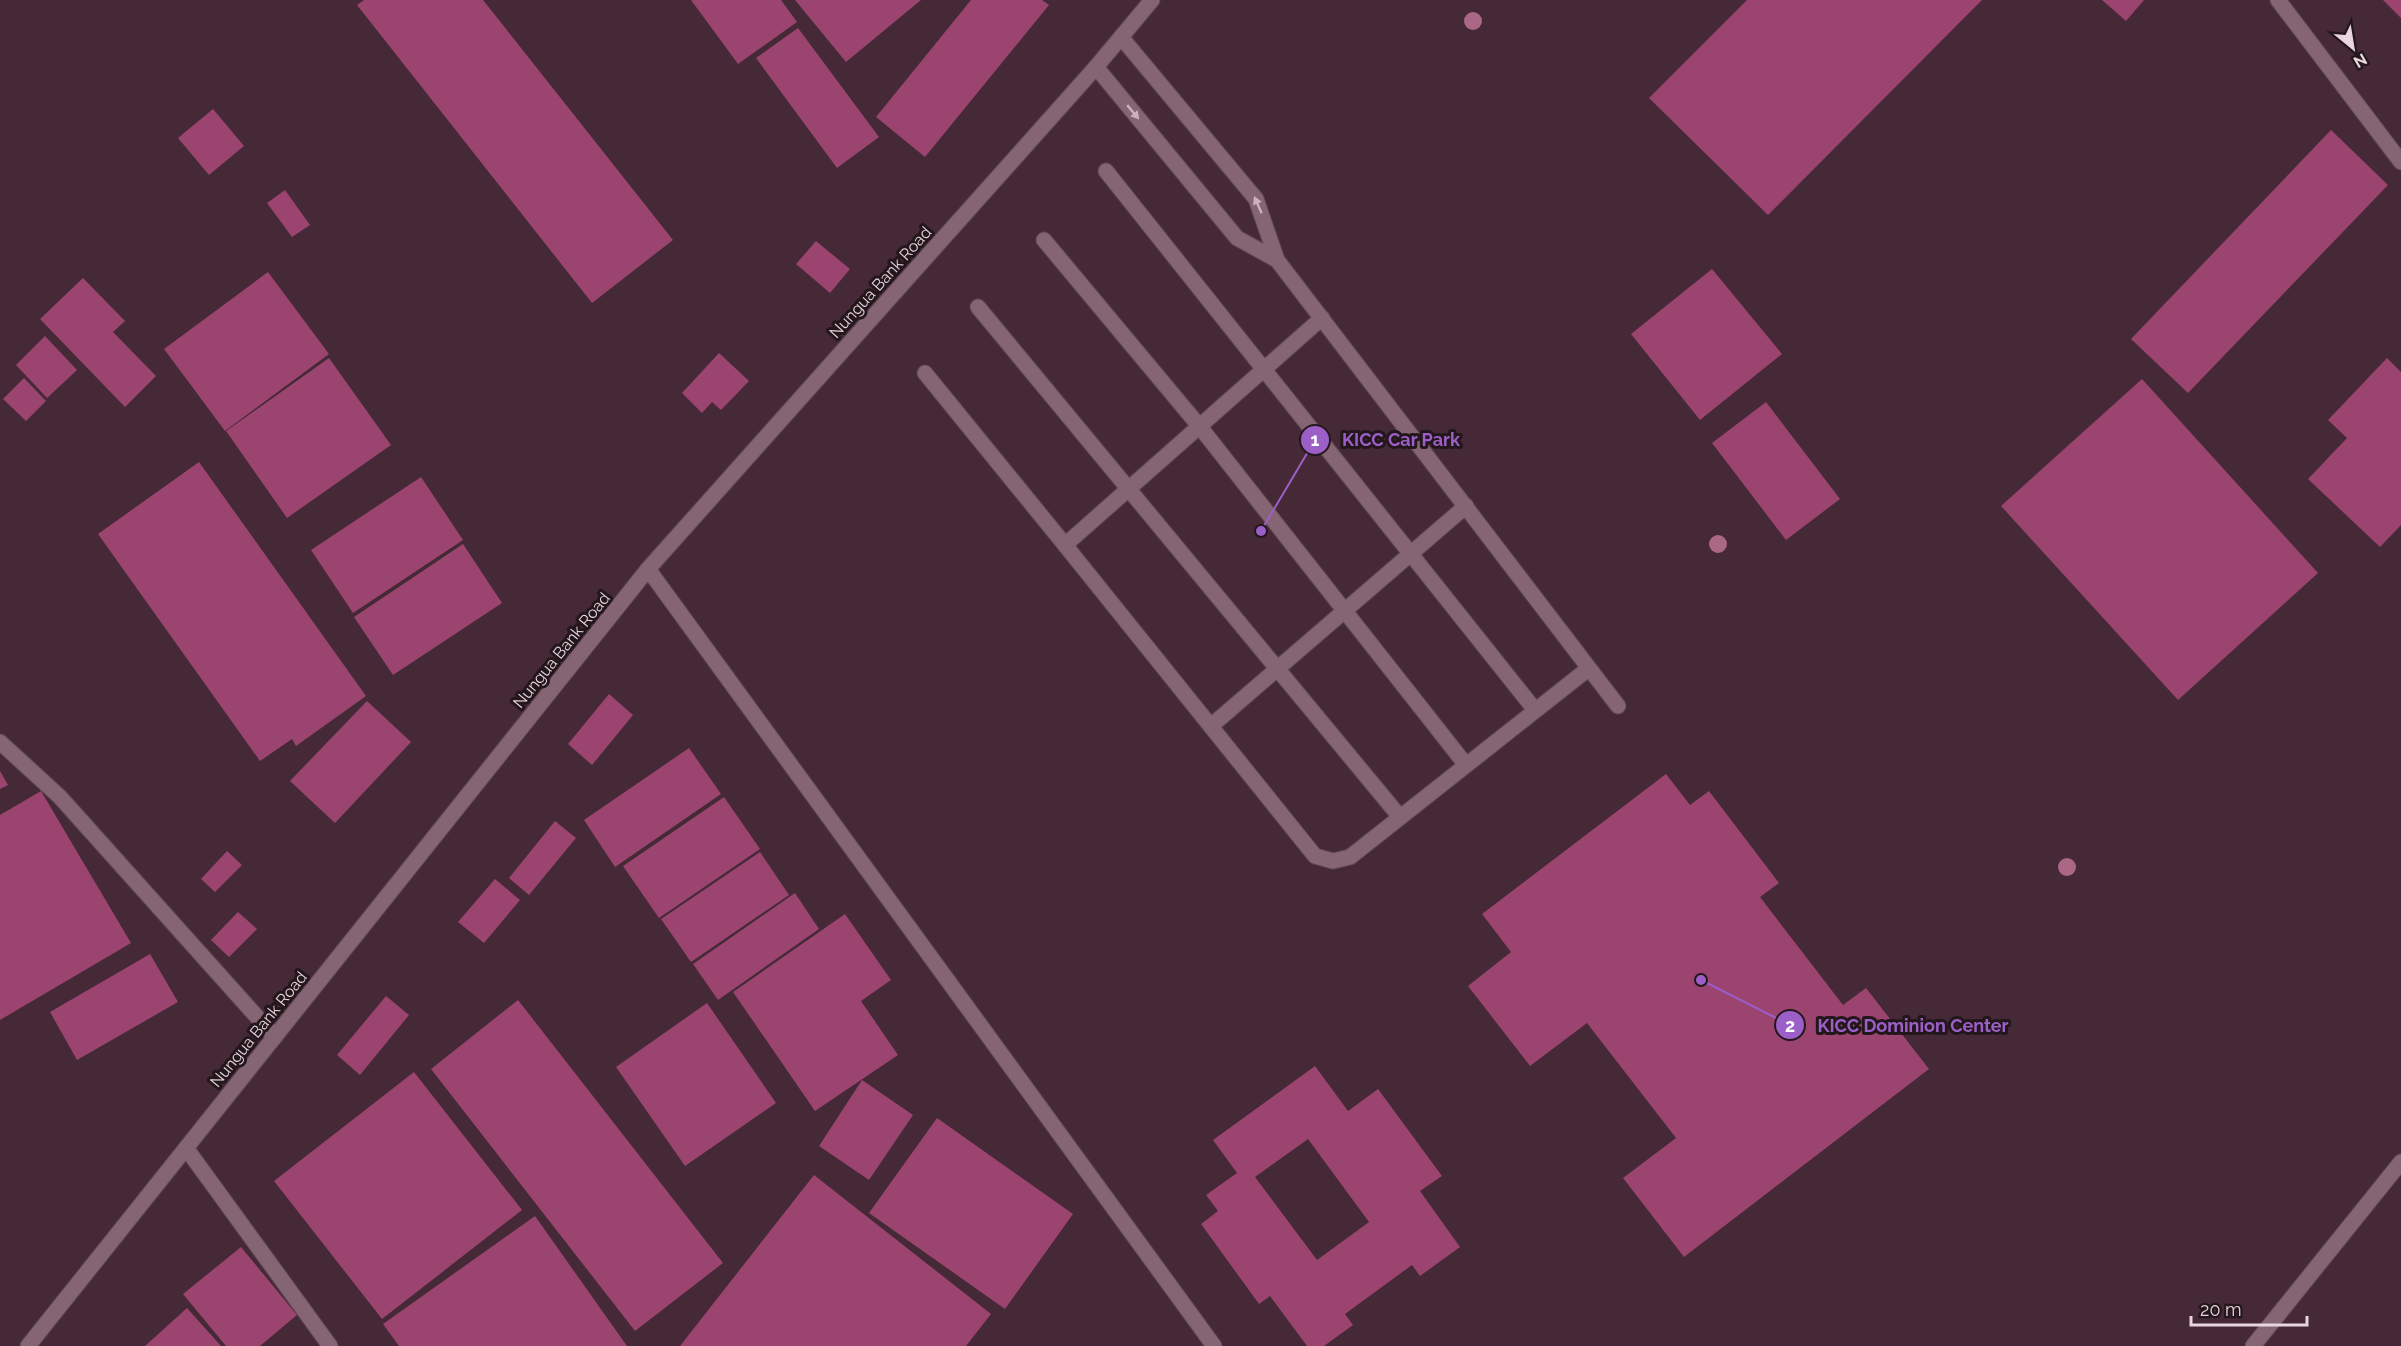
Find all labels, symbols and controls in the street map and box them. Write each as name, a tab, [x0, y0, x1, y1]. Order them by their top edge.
north arrow	[2323, 18, 2383, 78]
text: N	[2350, 49, 2370, 72]
one-way arrow	[1126, 104, 1139, 119]
one-way arrow	[1253, 196, 1262, 213]
street label: Nungua Bank Road	[825, 223, 935, 342]
callout: KICC Car Park	[1300, 422, 1472, 458]
text: 1	[1311, 429, 1320, 450]
text: KICC Car Park	[1342, 429, 1461, 450]
street label: Nungua Bank Road	[509, 589, 614, 712]
street label: Nungua Bank Road	[206, 968, 311, 1091]
callout: KICC Dominion Center	[1775, 1007, 2020, 1043]
text: 2	[1785, 1015, 1795, 1036]
text: KICC Dominion Center	[1817, 1015, 2009, 1036]
scale bar	[2191, 1289, 2306, 1327]
text: 20 m	[2200, 1299, 2242, 1320]

